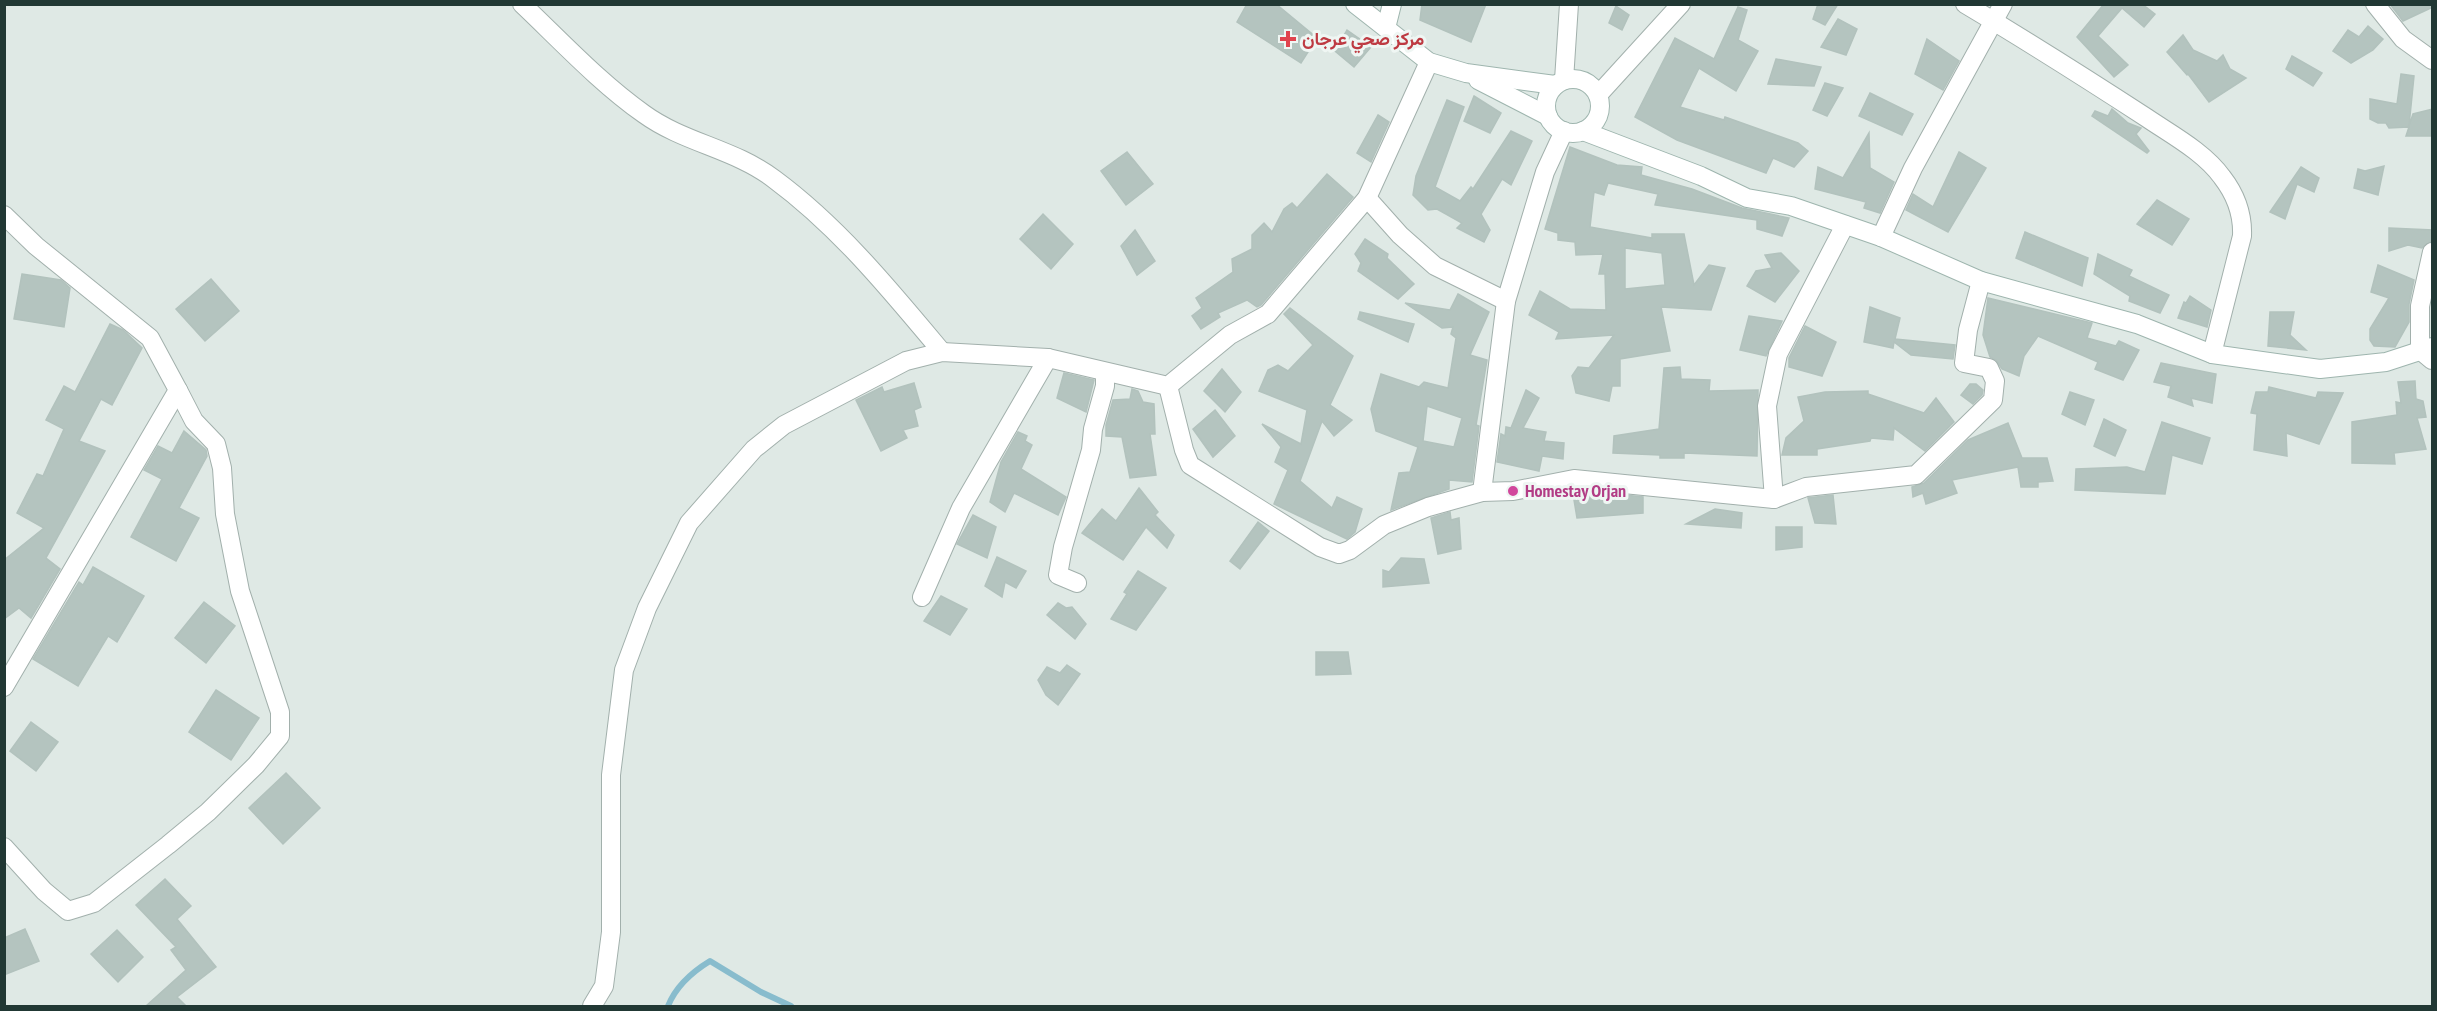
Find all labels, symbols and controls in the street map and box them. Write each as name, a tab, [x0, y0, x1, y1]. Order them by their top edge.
place label: مركز صحي عرجان	[1302, 27, 1425, 54]
marker: مركز صحي عرجان	[1279, 30, 1297, 48]
place label: Homestay Orjan	[1525, 479, 1626, 502]
marker: Homestay Orjan	[1506, 484, 1520, 498]

